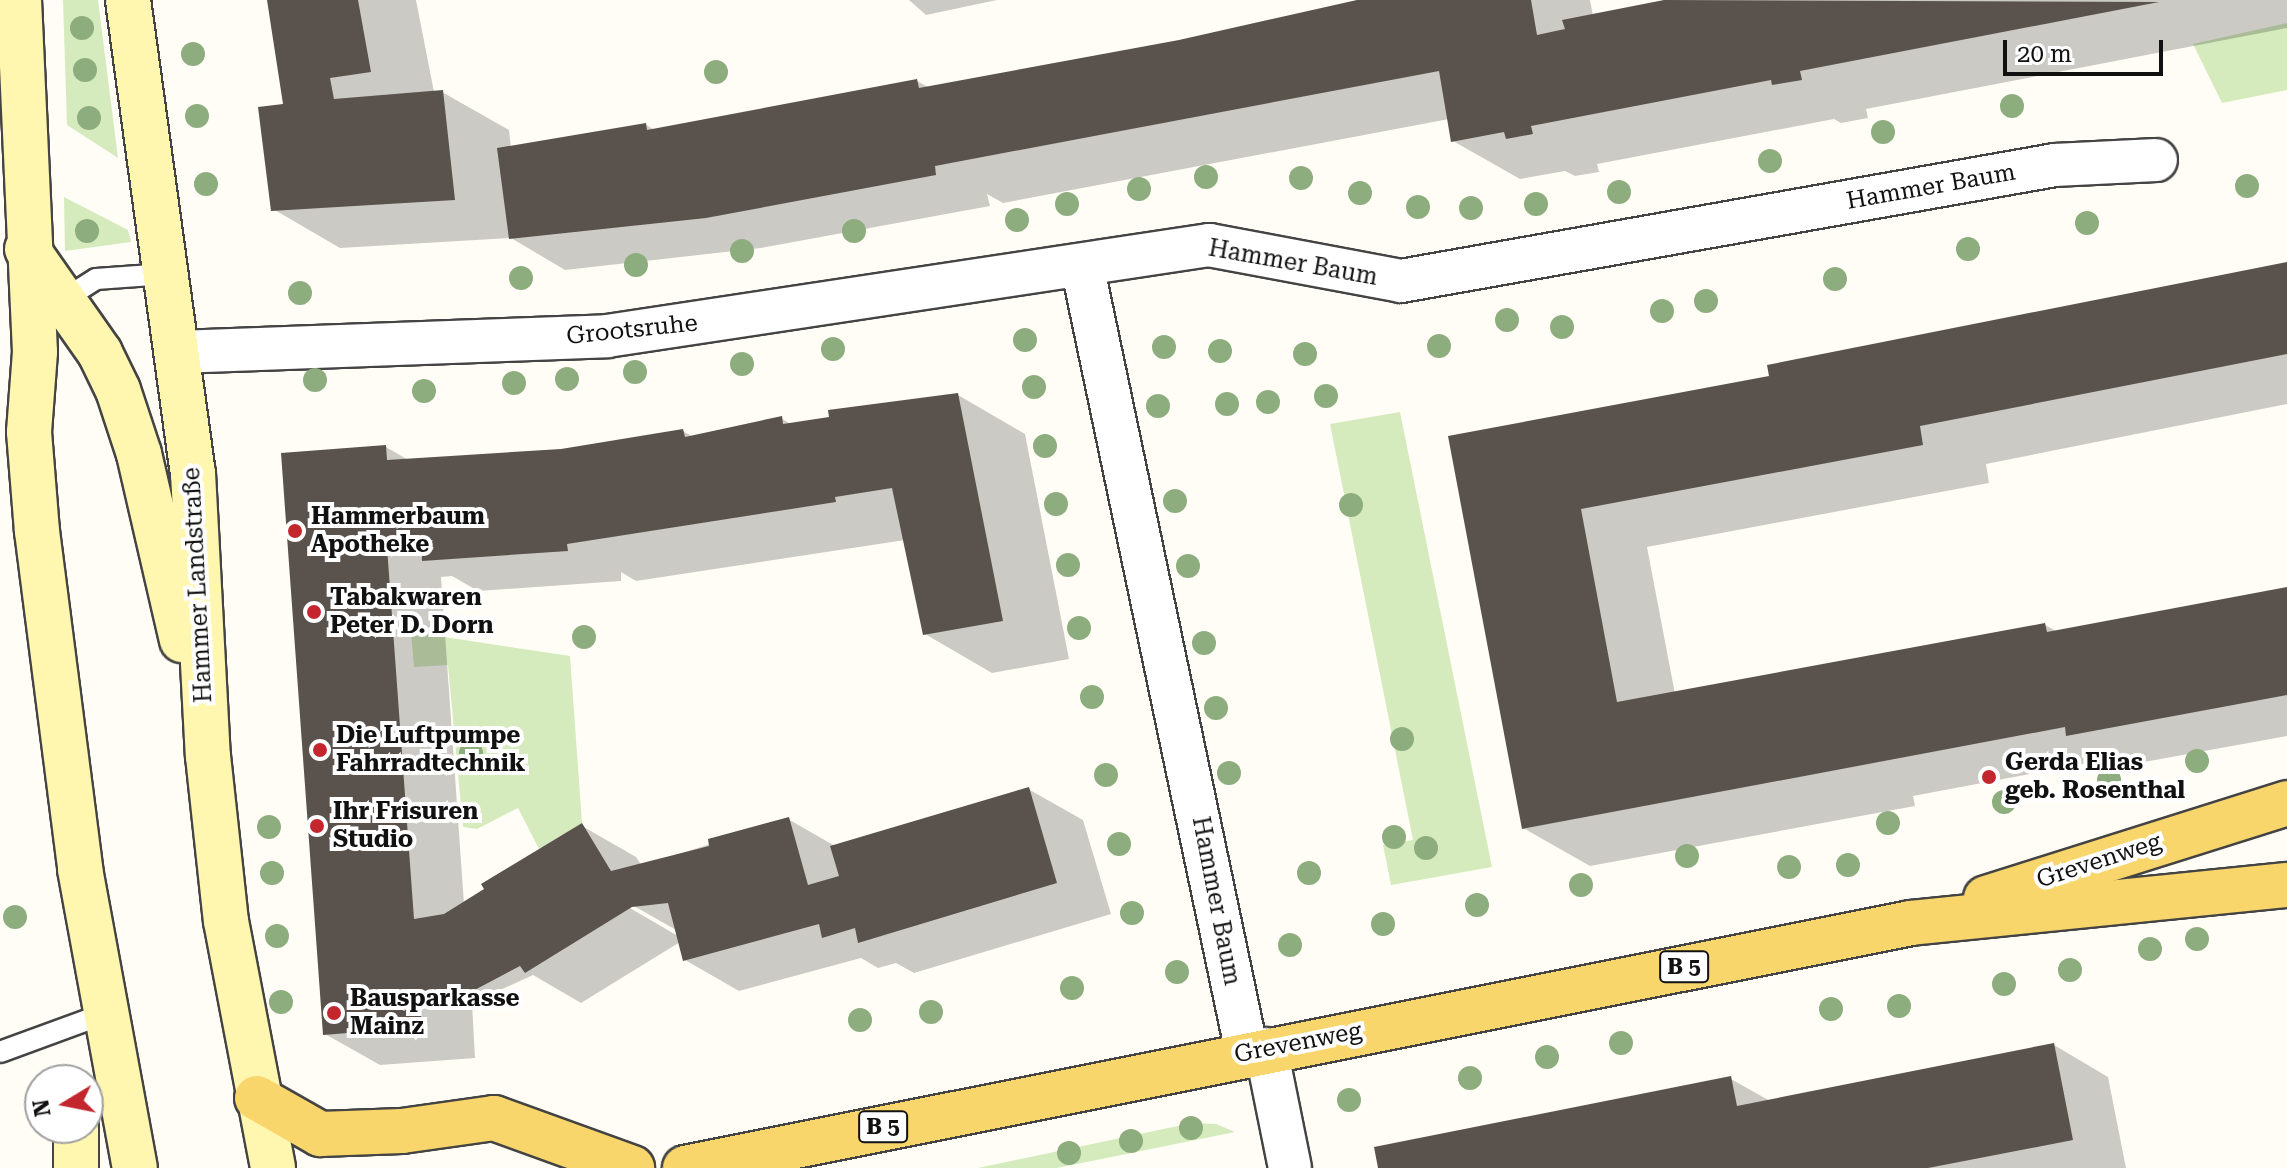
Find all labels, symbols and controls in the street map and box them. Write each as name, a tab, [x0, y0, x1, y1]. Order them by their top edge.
scale bar	[2007, 24, 2167, 74]
text: 20 m	[2017, 40, 2072, 68]
street label: Hammer Baum	[1844, 158, 2018, 216]
street label: Hammer Baum	[1206, 234, 1380, 292]
street label: Grootsruhe	[565, 309, 699, 351]
street label: Hammer Landstraße	[177, 467, 219, 703]
place label: Hammerbaum Apotheke	[311, 503, 485, 559]
marker: Hammerbaum Apotheke	[286, 522, 304, 540]
place label: Tabakwaren Peter D. Dorn	[330, 584, 494, 640]
marker: Tabakwaren Peter D. Dorn	[305, 603, 323, 621]
place label: Die Luftpumpe Fahrradtechnik	[336, 722, 525, 778]
marker: Die Luftpumpe Fahrradtechnik	[311, 741, 329, 759]
place label: Gerda Elias geb. Rosenthal	[2005, 749, 2185, 805]
marker: Gerda Elias geb. Rosenthal	[1980, 768, 1998, 786]
place label: Ihr Frisuren Studio	[333, 798, 478, 854]
street label: Hammer Baum	[1186, 814, 1246, 988]
marker: Ihr Frisuren Studio	[308, 817, 326, 835]
street label: Grevenweg	[2033, 827, 2165, 895]
road number: B 5	[1658, 949, 1710, 985]
place label: Bausparkasse Mainz	[350, 985, 520, 1041]
marker: Bausparkasse Mainz	[325, 1004, 343, 1022]
street label: Grevenweg	[1232, 1017, 1364, 1069]
north arrow	[24, 1064, 104, 1144]
text: N	[28, 1097, 56, 1118]
road number: B 5	[857, 1109, 909, 1145]

